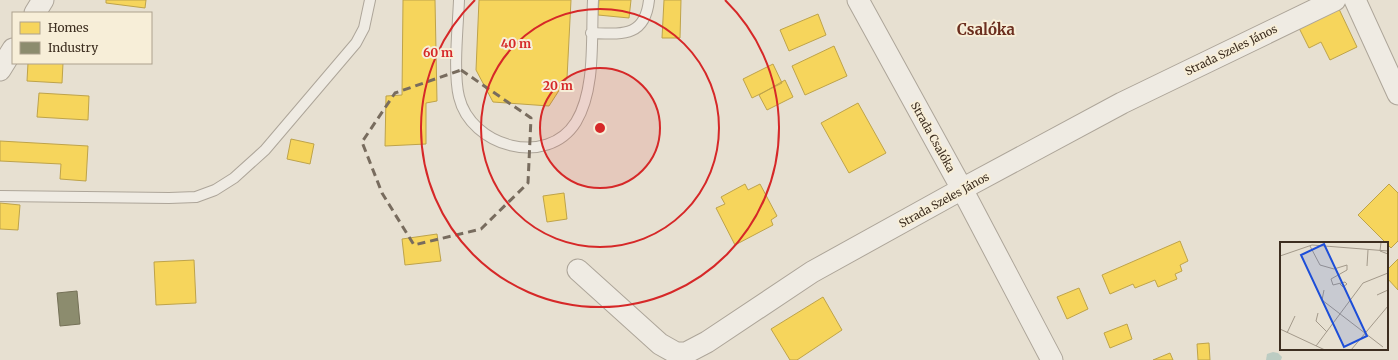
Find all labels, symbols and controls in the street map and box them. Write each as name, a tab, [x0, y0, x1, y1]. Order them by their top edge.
legend	[12, 12, 152, 64]
text: Homes	[48, 20, 89, 35]
district label: Csalóka	[957, 20, 1016, 39]
street label: Strada Szeles János	[1183, 22, 1279, 78]
text: 40 m	[501, 36, 531, 51]
text: Industry	[48, 40, 98, 55]
text: 60 m	[423, 45, 453, 60]
text: 20 m	[543, 78, 573, 93]
street label: Strada Csalóka	[908, 99, 958, 175]
centre of rings	[593, 121, 607, 135]
street label: Strada Szeles János	[897, 169, 991, 231]
inset map	[1280, 242, 1388, 350]

